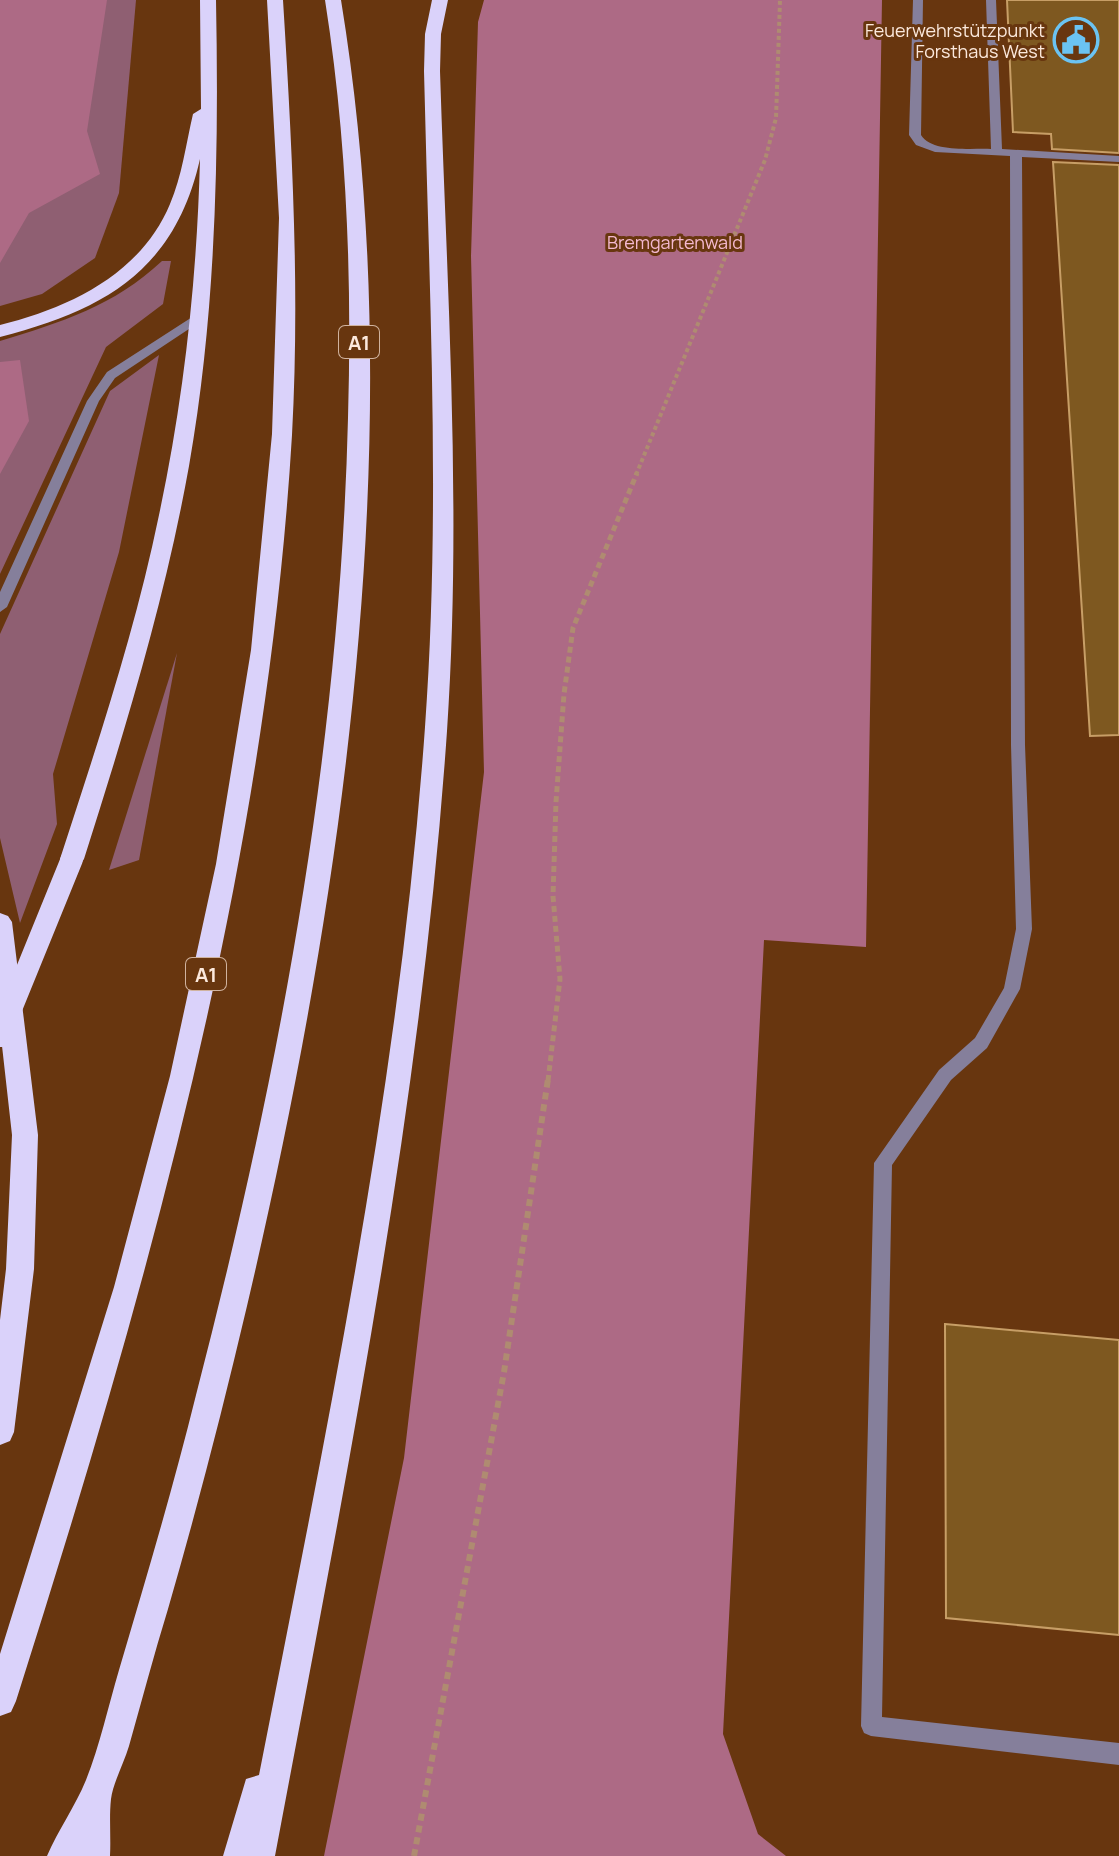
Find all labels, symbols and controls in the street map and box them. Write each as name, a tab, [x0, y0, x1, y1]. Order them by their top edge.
public building icon: Feuerwehrstützpunkt Forsthaus West	[1052, 16, 1100, 64]
place label: Feuerwehrstützpunkt Forsthaus West	[865, 18, 1045, 63]
park label: Bremgartenwald	[607, 230, 743, 254]
road number: A1	[339, 326, 379, 358]
road number: A1	[186, 958, 226, 990]

